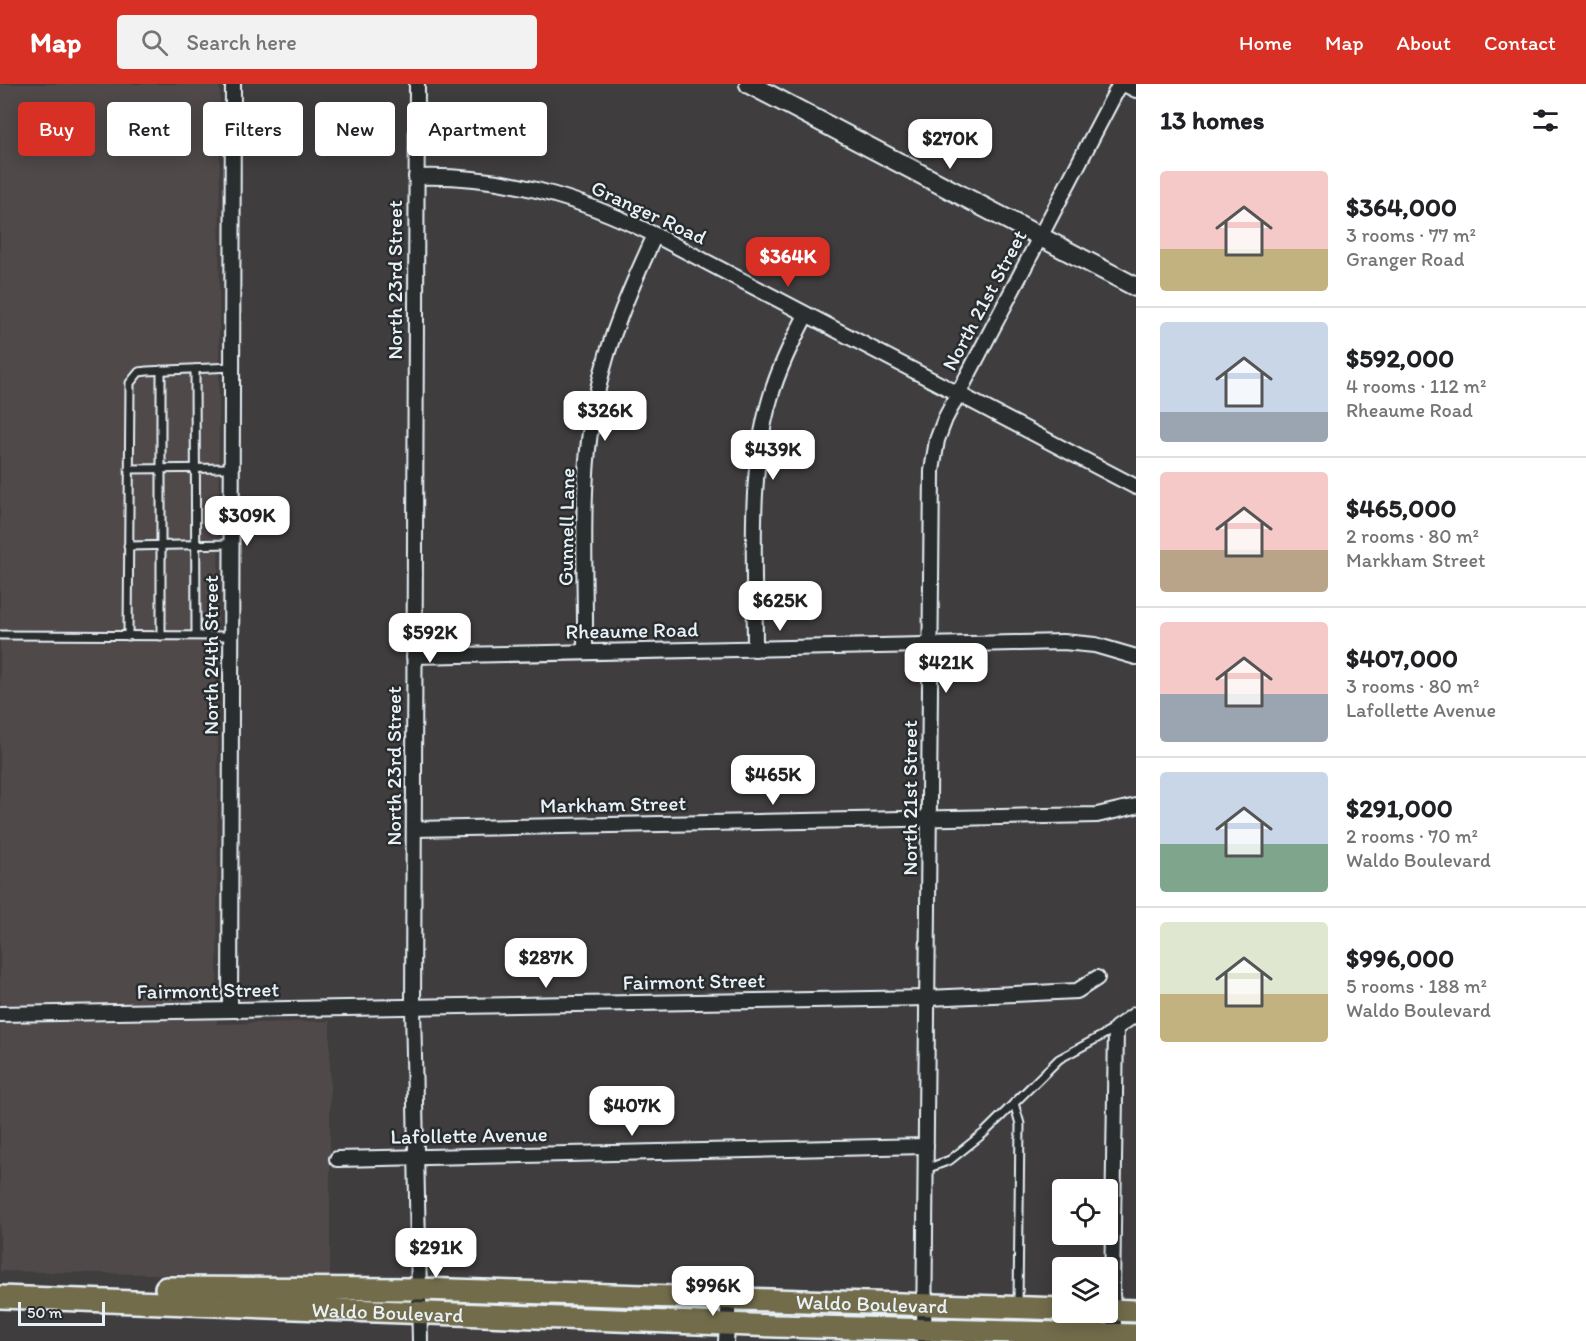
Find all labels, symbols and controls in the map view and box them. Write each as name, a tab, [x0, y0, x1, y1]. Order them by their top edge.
search box	[117, 15, 537, 69]
text: Map	[30, 25, 81, 59]
icon: search	[138, 26, 171, 59]
text: Search here	[186, 29, 297, 56]
text: Home	[1239, 30, 1292, 55]
text: Map	[1325, 30, 1364, 55]
text: About	[1397, 30, 1451, 55]
text: Contact	[1484, 30, 1556, 55]
chip: Buy	[18, 102, 95, 156]
chip: Rent	[107, 102, 191, 156]
chip: Filters	[203, 102, 303, 156]
chip: New	[315, 102, 395, 156]
chip: Apartment	[407, 102, 547, 156]
text: 13 homes	[1160, 104, 1264, 136]
icon: filters	[1529, 104, 1562, 137]
pin: $270K	[908, 119, 992, 170]
text: $270K	[922, 126, 978, 150]
street label: Granger Road	[587, 174, 711, 250]
text: $364,000	[1346, 191, 1457, 223]
icon: home	[1208, 195, 1280, 267]
street label: North 23rd Street	[382, 200, 407, 360]
text: 3 rooms · 77 m²	[1346, 223, 1476, 247]
street label: North 21st Street	[936, 225, 1032, 375]
pin: $364K	[746, 237, 830, 288]
text: $364K	[760, 244, 816, 268]
text: Granger Road	[1346, 247, 1464, 271]
text: $592,000	[1346, 342, 1454, 374]
icon: home	[1208, 346, 1280, 418]
text: 4 rooms · 112 m²	[1346, 374, 1486, 398]
pin: $326K	[563, 391, 647, 442]
text: $326K	[578, 398, 632, 422]
text: Rheaume Road	[1346, 398, 1473, 422]
pin: $439K	[731, 430, 815, 481]
text: $439K	[745, 437, 801, 461]
street label: Gunnell Lane	[552, 468, 580, 586]
text: $465,000	[1346, 492, 1456, 524]
pin: $309K	[205, 496, 289, 547]
icon: home	[1208, 496, 1280, 568]
text: $309K	[219, 503, 275, 527]
text: 2 rooms · 80 m²	[1346, 524, 1479, 548]
text: Markham Street	[1346, 548, 1485, 572]
street label: North 24th Street	[198, 575, 223, 735]
pin: $625K	[738, 581, 822, 632]
text: $625K	[753, 588, 807, 612]
pin: $592K	[388, 613, 472, 664]
street label: Rheaume Road	[565, 616, 699, 644]
text: $592K	[403, 620, 457, 644]
text: $407,000	[1346, 642, 1458, 674]
pin: $421K	[904, 643, 988, 694]
icon: home	[1208, 646, 1280, 718]
text: $421K	[919, 650, 973, 674]
text: 3 rooms · 80 m²	[1346, 674, 1479, 698]
street label: North 23rd Street	[381, 686, 406, 846]
text: Lafollette Avenue	[1346, 698, 1496, 722]
street label: North 21st Street	[897, 720, 922, 876]
pin: $465K	[731, 755, 815, 806]
text: $465K	[745, 762, 801, 786]
street label: Markham Street	[540, 790, 687, 818]
text: $291,000	[1346, 792, 1453, 824]
icon: home	[1208, 796, 1280, 868]
text: 2 rooms · 70 m²	[1346, 824, 1478, 848]
text: Waldo Boulevard	[1346, 848, 1491, 872]
pin: $287K	[504, 938, 588, 989]
text: $996,000	[1346, 942, 1454, 974]
text: $287K	[519, 945, 573, 969]
icon: home	[1208, 946, 1280, 1018]
street label: Fairmont Street	[622, 967, 766, 995]
text: 5 rooms · 188 m²	[1346, 974, 1487, 998]
street label: Fairmont Street	[136, 976, 280, 1004]
text: Waldo Boulevard	[1346, 998, 1491, 1022]
pin: $407K	[590, 1086, 674, 1137]
text: $407K	[603, 1093, 661, 1117]
street label: Lafollette Avenue	[390, 1121, 548, 1149]
map controls	[1052, 1179, 1118, 1323]
button: locate	[1052, 1179, 1118, 1245]
pin: $291K	[394, 1228, 478, 1279]
text: $291K	[409, 1235, 463, 1259]
button: layers	[1052, 1257, 1118, 1323]
pin: $996K	[671, 1266, 755, 1317]
text: $996K	[686, 1273, 740, 1297]
street label: Waldo Boulevard	[795, 1288, 949, 1318]
street label: Waldo Boulevard	[311, 1296, 465, 1327]
scale bar	[18, 1299, 105, 1326]
text: 50 m	[27, 1303, 62, 1322]

